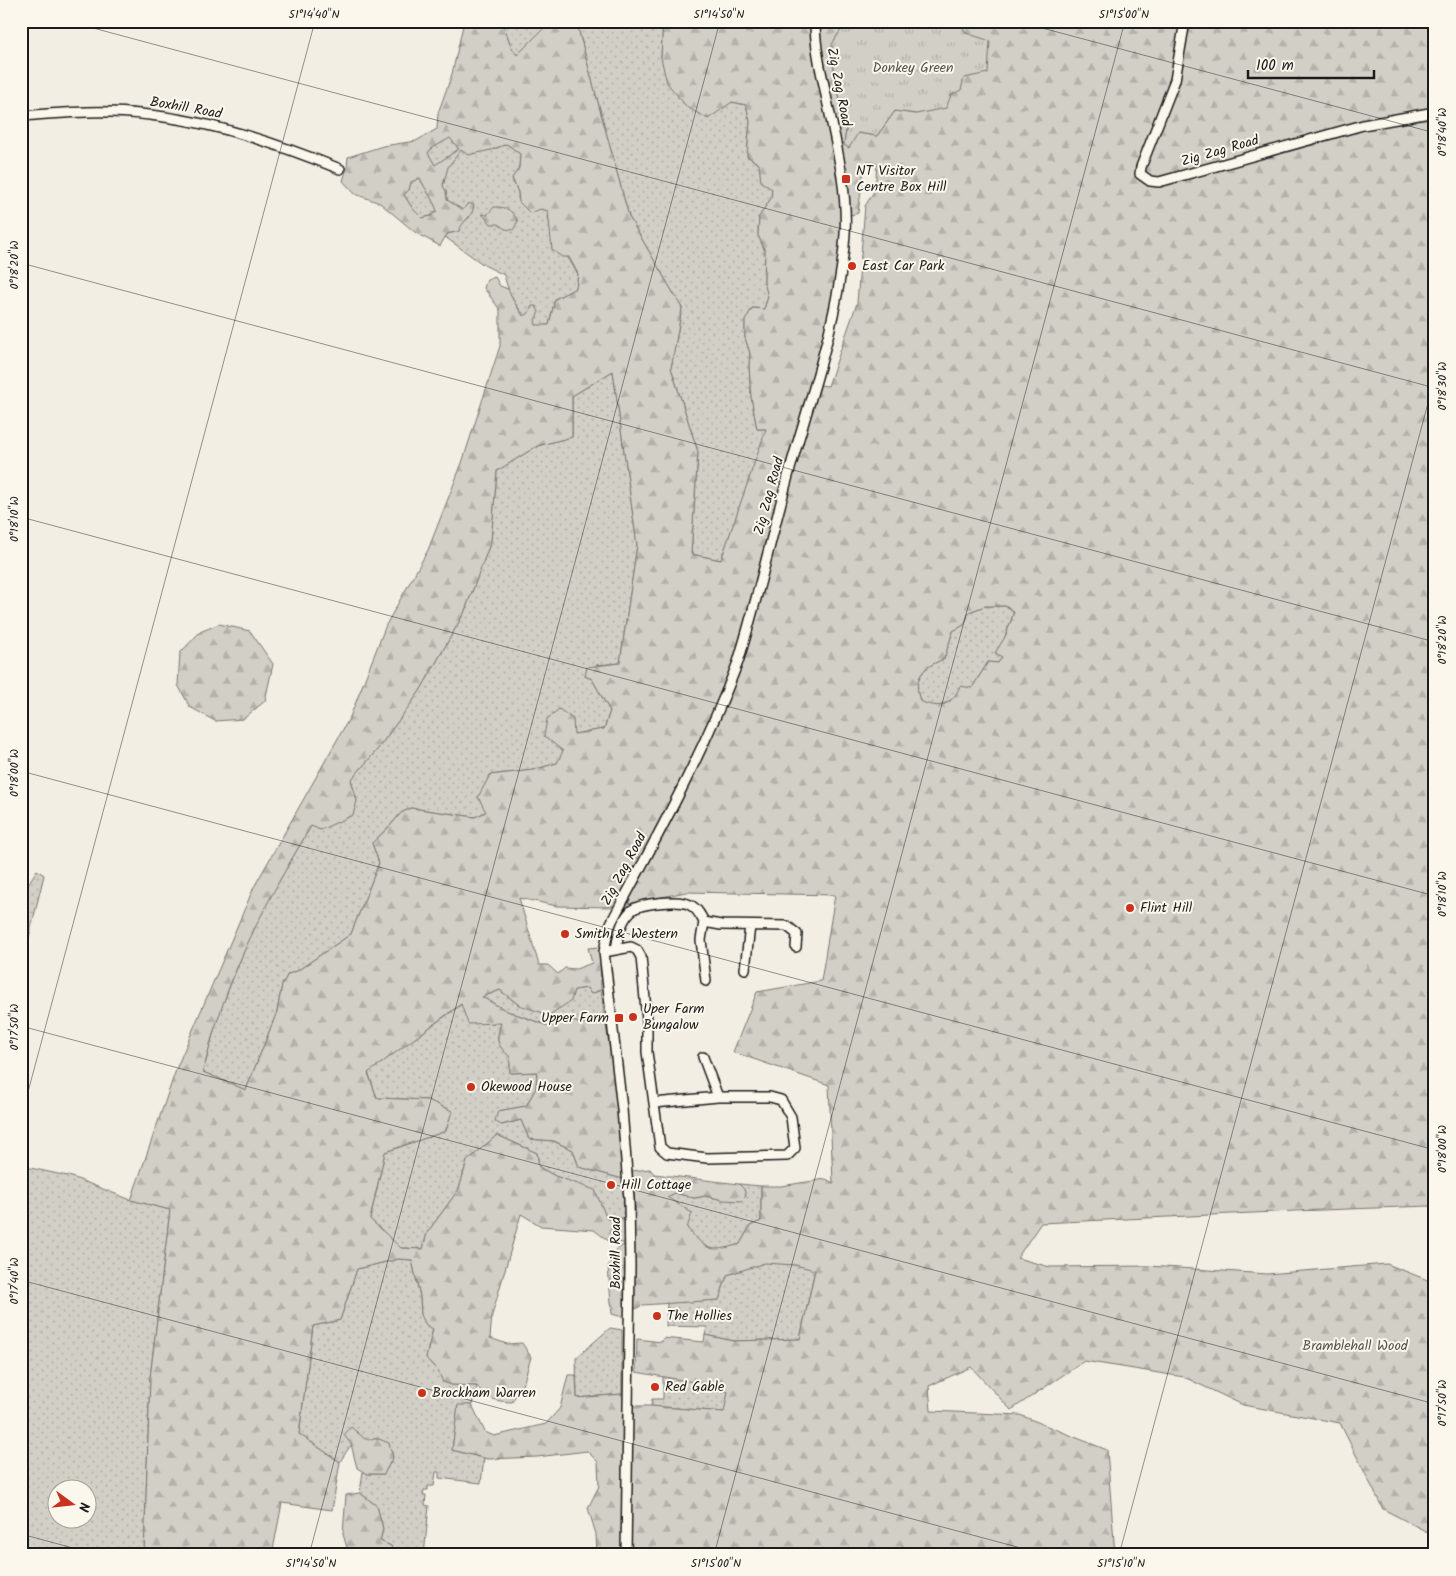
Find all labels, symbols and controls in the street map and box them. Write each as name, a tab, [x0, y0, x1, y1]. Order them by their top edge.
text: 51°14'40"N	[288, 5, 340, 24]
text: 51°14'50"N	[694, 5, 744, 24]
text: 51°15'00"N	[1099, 5, 1149, 24]
street label: Zig Zag Road	[821, 46, 858, 129]
scale bar	[1248, 48, 1375, 80]
text: 100 m	[1256, 54, 1294, 78]
park label: Donkey Green	[872, 57, 954, 79]
street label: Boxhill Road	[148, 91, 225, 125]
text: 0°18'40"W	[1433, 108, 1452, 156]
street label: Zig Zag Road	[1179, 129, 1262, 173]
place label: NT Visitor Centre Box Hill	[856, 160, 947, 198]
marker: NT Visitor Centre Box Hill	[840, 173, 852, 185]
text: 0°18'20"W	[5, 240, 24, 290]
place label: East Car Park	[862, 255, 945, 277]
marker: East Car Park	[846, 260, 858, 272]
text: 0°18'30"W	[1433, 361, 1452, 411]
street label: Zig Zag Road	[748, 454, 790, 537]
text: 0°18'10"W	[5, 496, 24, 542]
text: 0°18'20"W	[1433, 615, 1452, 665]
text: 0°18'00"W	[5, 749, 24, 797]
street label: Zig Zag Road	[596, 828, 653, 909]
text: 0°18'10"W	[1433, 871, 1452, 917]
place label: Flint Hill	[1140, 897, 1193, 919]
marker: Flint Hill	[1124, 902, 1136, 914]
place label: Smith & Western	[575, 923, 678, 945]
marker: Smith & Western	[559, 928, 571, 940]
place label: Uper Farm Bungalow	[643, 998, 704, 1036]
text: 0°17'50"W	[5, 1004, 24, 1050]
place label: Upper Farm	[541, 1007, 609, 1029]
marker: Uper Farm Bungalow	[627, 1011, 639, 1023]
marker: Upper Farm	[613, 1012, 625, 1024]
place label: Okewood House	[481, 1076, 573, 1098]
marker: Okewood House	[465, 1081, 477, 1093]
text: 0°18'00"W	[1433, 1125, 1452, 1173]
place label: Hill Cottage	[621, 1174, 692, 1196]
marker: Hill Cottage	[605, 1179, 617, 1191]
street label: Boxhill Road	[605, 1216, 627, 1289]
text: 0°17'40"W	[5, 1257, 24, 1305]
place label: The Hollies	[667, 1305, 732, 1327]
marker: The Hollies	[651, 1310, 663, 1322]
park label: Bramblehall Wood	[1302, 1335, 1409, 1357]
place label: Red Gable	[665, 1376, 725, 1398]
text: 0°17'50"W	[1433, 1380, 1452, 1426]
marker: Red Gable	[649, 1381, 661, 1393]
place label: Brockham Warren	[432, 1382, 536, 1404]
marker: Brockham Warren	[416, 1387, 428, 1399]
north arrow	[48, 1478, 98, 1528]
text: N	[72, 1500, 95, 1514]
text: 51°14'50"N	[286, 1554, 336, 1573]
text: 51°15'00"N	[691, 1554, 741, 1573]
text: 51°15'10"N	[1097, 1554, 1145, 1573]

